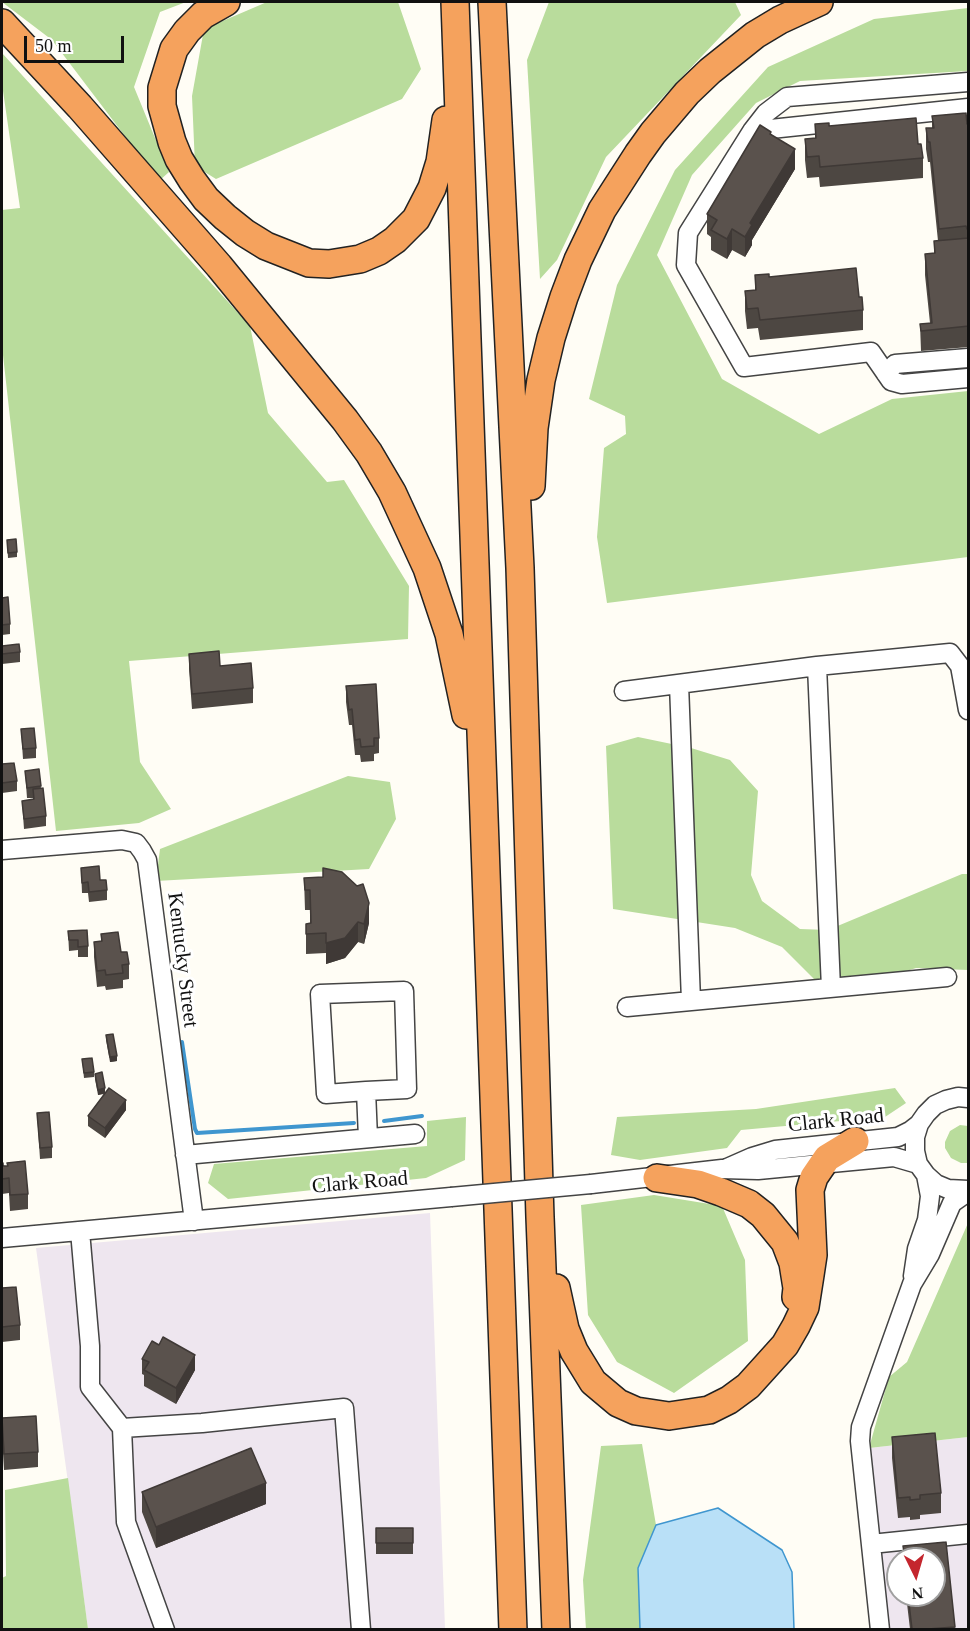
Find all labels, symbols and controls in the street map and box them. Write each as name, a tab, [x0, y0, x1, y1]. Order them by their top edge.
scale bar	[27, 24, 128, 62]
text: 50 m	[35, 36, 72, 56]
street label: Kentucky Street	[161, 891, 203, 1029]
street label: Clark Road	[787, 1103, 885, 1139]
street label: Clark Road	[311, 1166, 409, 1200]
north arrow	[886, 1547, 946, 1607]
text: N	[911, 1584, 924, 1602]

